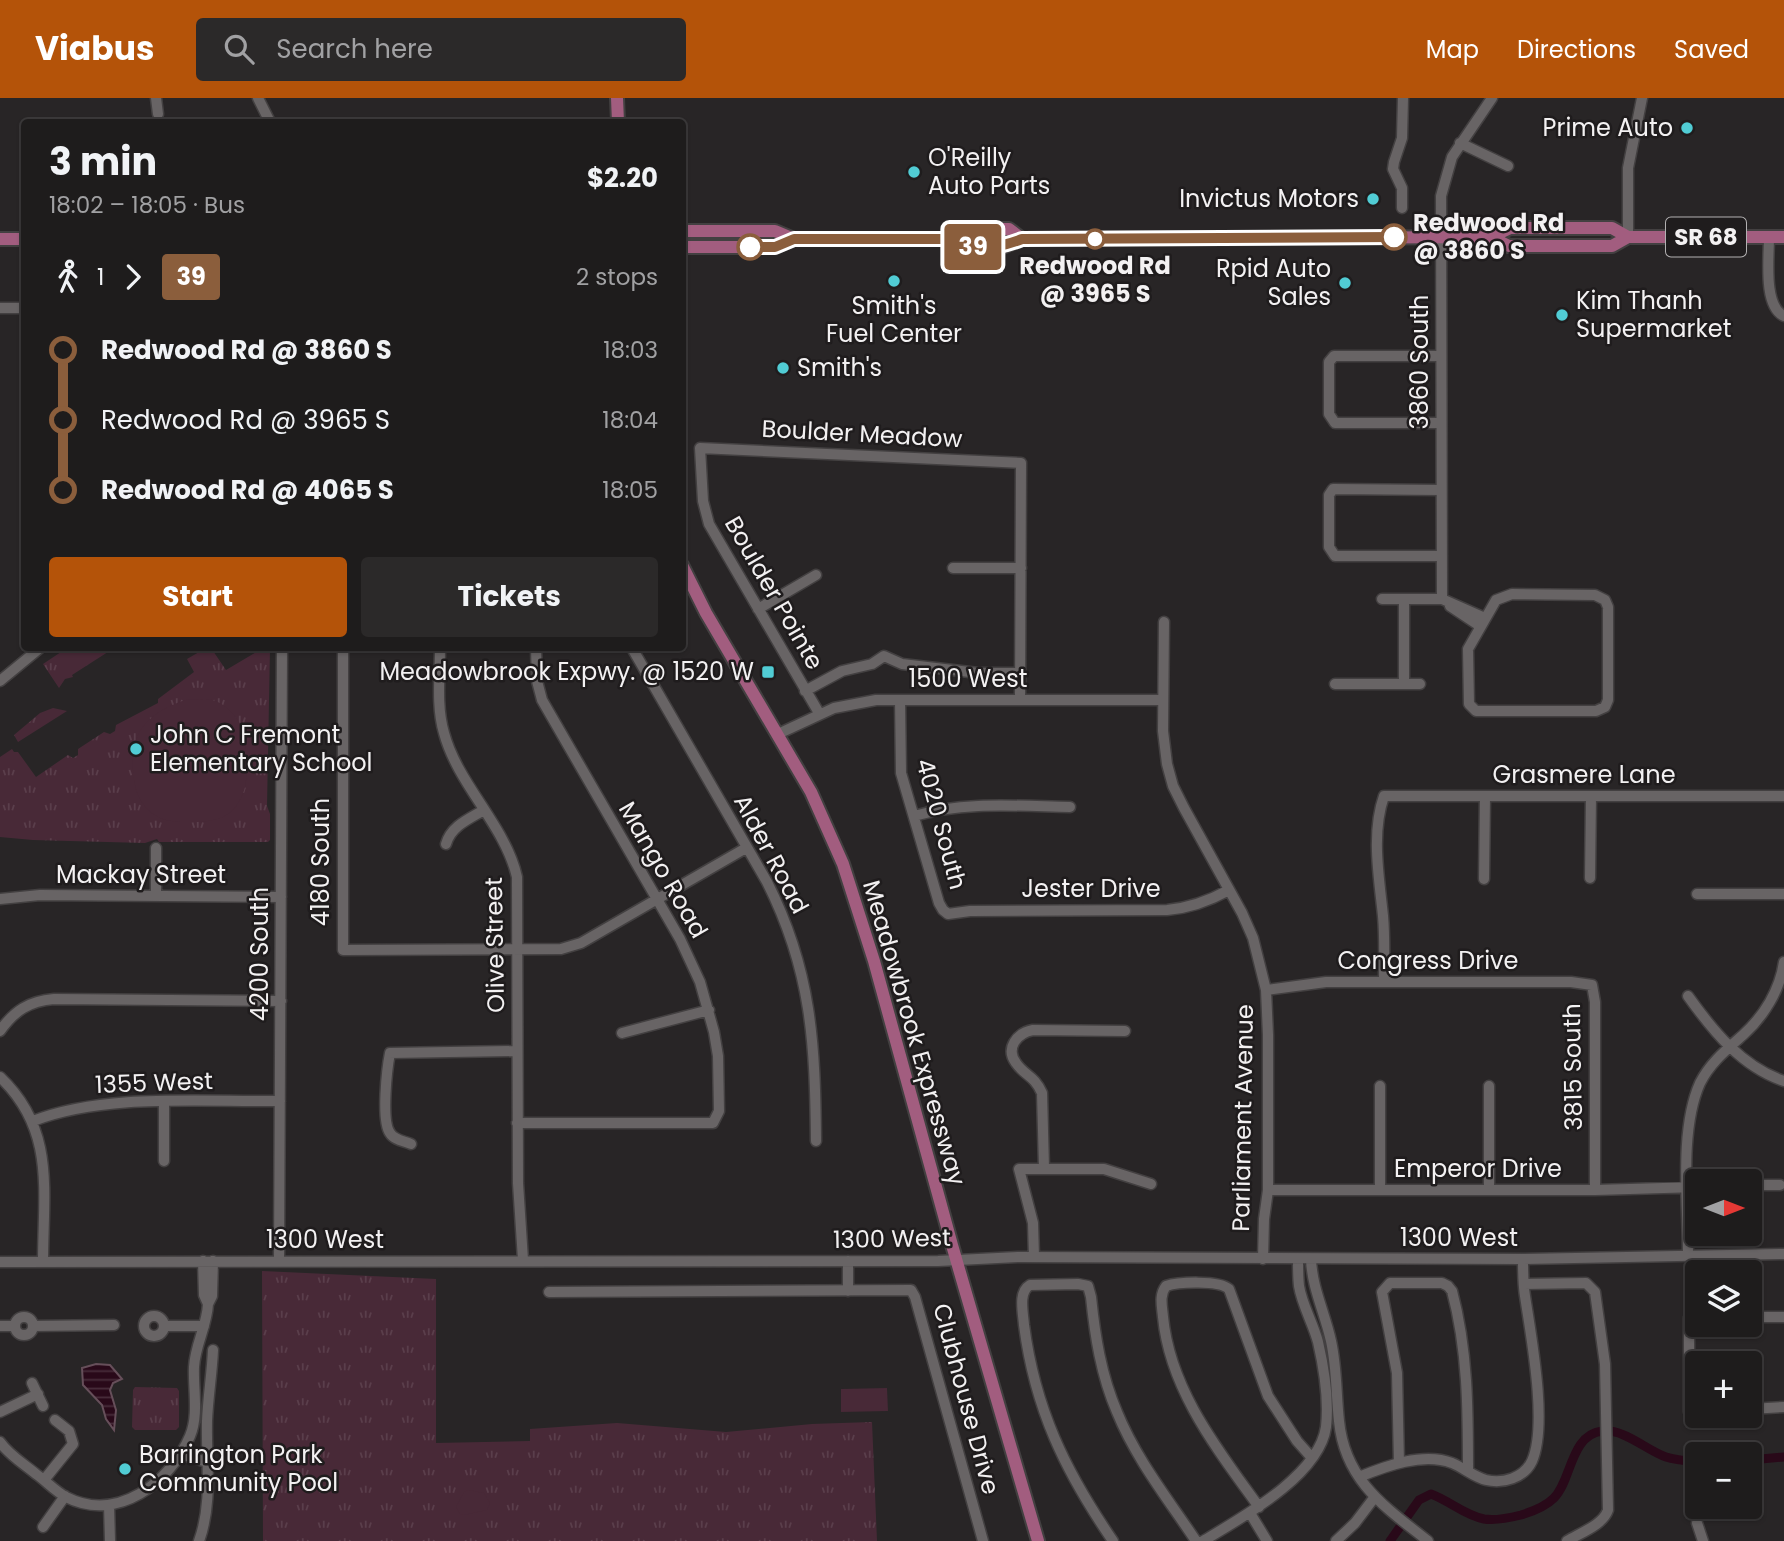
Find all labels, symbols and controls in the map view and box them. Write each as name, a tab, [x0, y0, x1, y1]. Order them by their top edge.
search box	[196, 18, 686, 81]
text: Viabus	[35, 25, 154, 72]
icon: search	[220, 30, 258, 68]
text: Search here	[276, 31, 433, 67]
text: Map	[1426, 33, 1479, 66]
text: Directions	[1517, 33, 1636, 66]
text: Saved	[1674, 33, 1749, 66]
place label: Prime Auto	[1543, 111, 1673, 144]
marker: Prime Auto	[1679, 120, 1695, 136]
text: 3 min	[49, 135, 157, 188]
place label: O'Reilly Auto Parts	[928, 141, 1050, 202]
text: $2.20	[587, 160, 658, 196]
marker: O'Reilly Auto Parts	[906, 164, 922, 180]
place label: Invictus Motors	[1179, 182, 1359, 215]
text: 18:02 – 18:05 · Bus	[49, 189, 245, 221]
marker: Invictus Motors	[1365, 191, 1381, 207]
place label: Redwood Rd @ 3860 S	[1413, 206, 1564, 267]
road number: SR 68	[1666, 218, 1746, 256]
line badge: 39	[942, 224, 1004, 270]
marker: Redwood Rd @ 3860 S	[1381, 224, 1407, 250]
marker: Redwood Rd @ 3965 S	[1085, 229, 1105, 249]
text: 39	[958, 230, 988, 263]
unlabelled marker	[737, 234, 763, 260]
place label: Redwood Rd @ 3965 S	[1019, 249, 1171, 310]
place label: Rpid Auto Sales	[1216, 252, 1331, 313]
icon: walk	[49, 258, 87, 296]
icon: forward	[114, 258, 152, 296]
text: 39	[176, 260, 206, 293]
text: 1	[97, 261, 104, 293]
text: 2 stops	[576, 261, 658, 293]
marker: Smith's Fuel Center	[886, 273, 902, 289]
marker: Rpid Auto Sales	[1337, 275, 1353, 291]
place label: Kim Thanh Supermarket	[1576, 284, 1731, 345]
place label: Smith's Fuel Center	[826, 289, 962, 350]
street label: 3860 South	[1403, 295, 1436, 429]
marker: Kim Thanh Supermarket	[1554, 307, 1570, 323]
text: Redwood Rd @ 3860 S	[101, 332, 392, 368]
text: 18:03	[603, 334, 658, 366]
place label: Smith's	[797, 351, 882, 384]
marker: Smith's	[775, 360, 791, 376]
text: Redwood Rd @ 3965 S	[101, 402, 390, 438]
text: 18:04	[602, 404, 658, 436]
street label: Boulder Meadow	[761, 412, 963, 455]
text: Redwood Rd @ 4065 S	[101, 472, 394, 508]
text: 18:05	[602, 474, 658, 506]
street label: Boulder Pointe	[717, 510, 832, 675]
button: Start	[49, 557, 347, 637]
button: Tickets	[361, 557, 658, 637]
place label: Meadowbrook Expwy. @ 1520 W	[379, 655, 754, 688]
street label: 1500 West	[909, 662, 1027, 695]
marker: Meadowbrook Expwy. @ 1520 W	[760, 664, 776, 680]
place label: John C Fremont Elementary School	[150, 718, 373, 779]
marker: John C Fremont Elementary School	[128, 741, 144, 757]
street label: 4020 South	[908, 755, 975, 893]
street label: Grasmere Lane	[1492, 758, 1676, 791]
street label: Alder Road	[726, 788, 817, 919]
street label: Mango Road	[611, 795, 716, 944]
street label: 4180 South	[304, 798, 337, 926]
street label: Mackay Street	[56, 858, 226, 891]
street label: Jester Drive	[1021, 872, 1161, 905]
street label: Meadowbrook Expressway	[855, 876, 974, 1190]
street label: Olive Street	[477, 877, 512, 1013]
street label: 4200 South	[243, 887, 276, 1021]
street label: Congress Drive	[1338, 944, 1518, 977]
street label: 3815 South	[1555, 1003, 1590, 1131]
street label: Parliament Avenue	[1224, 1004, 1261, 1232]
street label: 1355 West	[94, 1064, 213, 1101]
street label: Emperor Drive	[1394, 1152, 1562, 1185]
north arrow	[1685, 1169, 1762, 1246]
map controls	[1685, 1169, 1762, 1519]
street label: 1300 West	[833, 1221, 951, 1256]
street label: 1300 West	[1400, 1221, 1518, 1254]
street label: 1300 West	[266, 1223, 384, 1256]
button: layers	[1685, 1260, 1762, 1337]
street label: Clubhouse Drive	[925, 1300, 1008, 1498]
button: +	[1685, 1351, 1762, 1428]
place label: Barrington Park Community Pool	[139, 1438, 338, 1499]
button: −	[1685, 1442, 1762, 1519]
marker: Barrington Park Community Pool	[117, 1461, 133, 1477]

